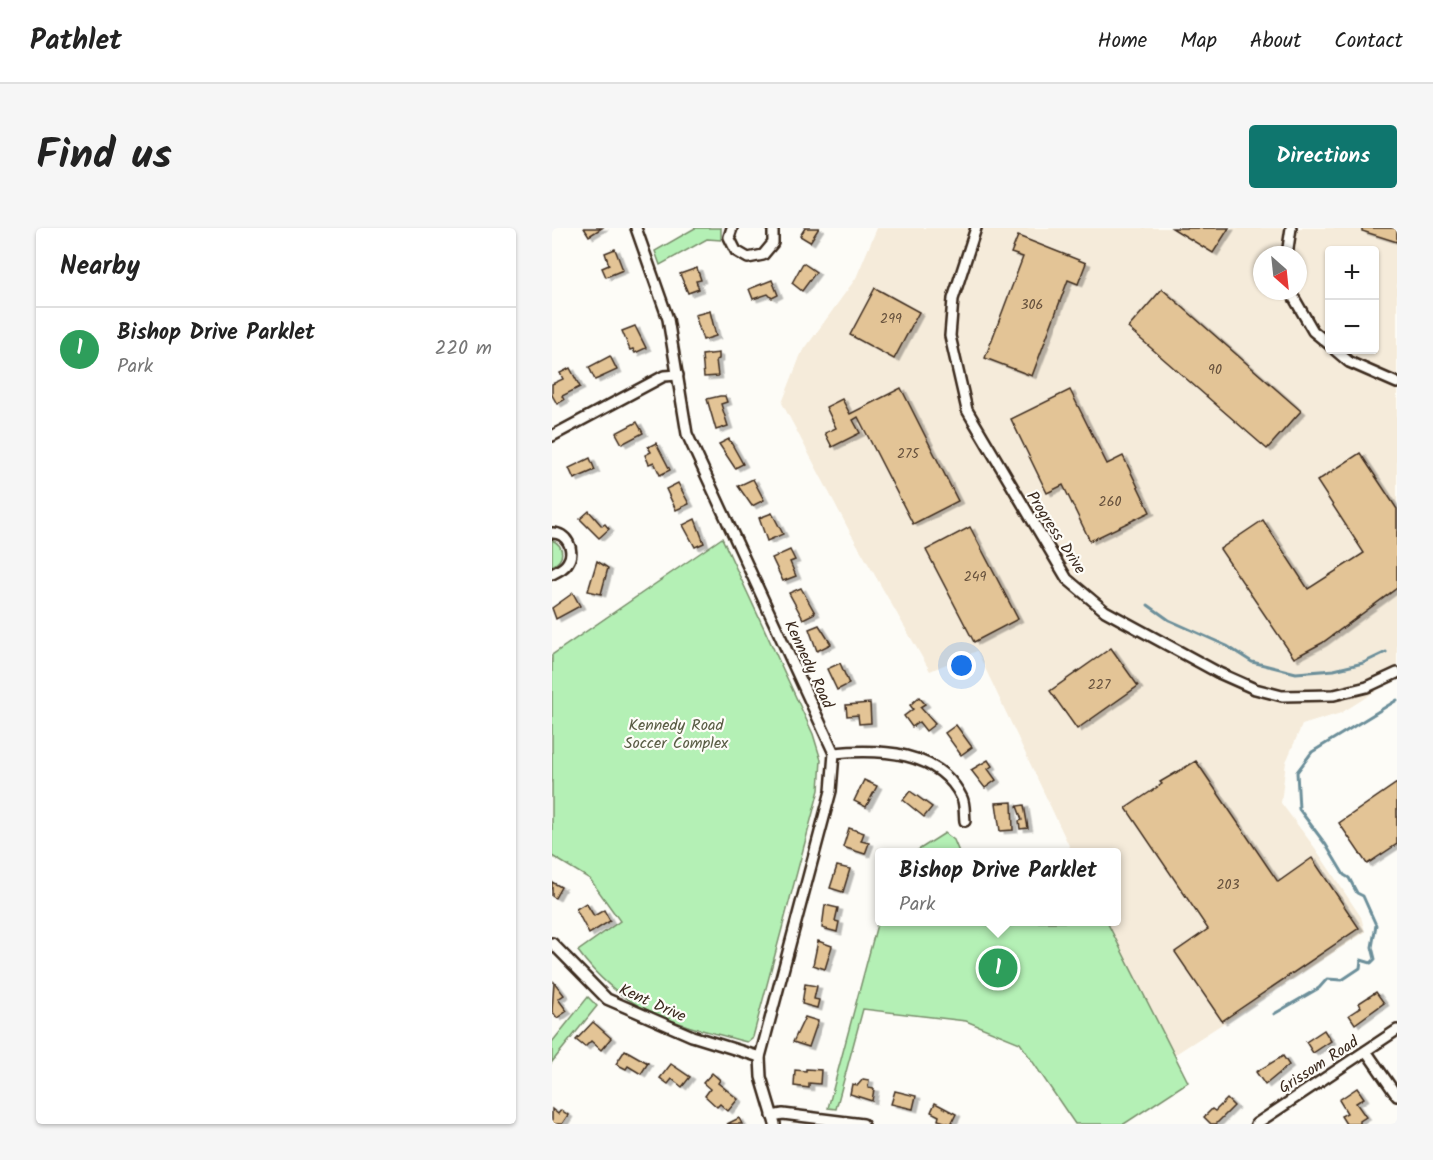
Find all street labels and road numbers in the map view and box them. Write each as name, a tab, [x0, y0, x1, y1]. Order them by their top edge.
street label: Progress Drive	[1019, 486, 1092, 579]
street label: Kennedy Road	[777, 616, 840, 714]
street label: Kent Drive	[615, 977, 690, 1029]
street label: Grissom Road	[1274, 1029, 1365, 1101]

